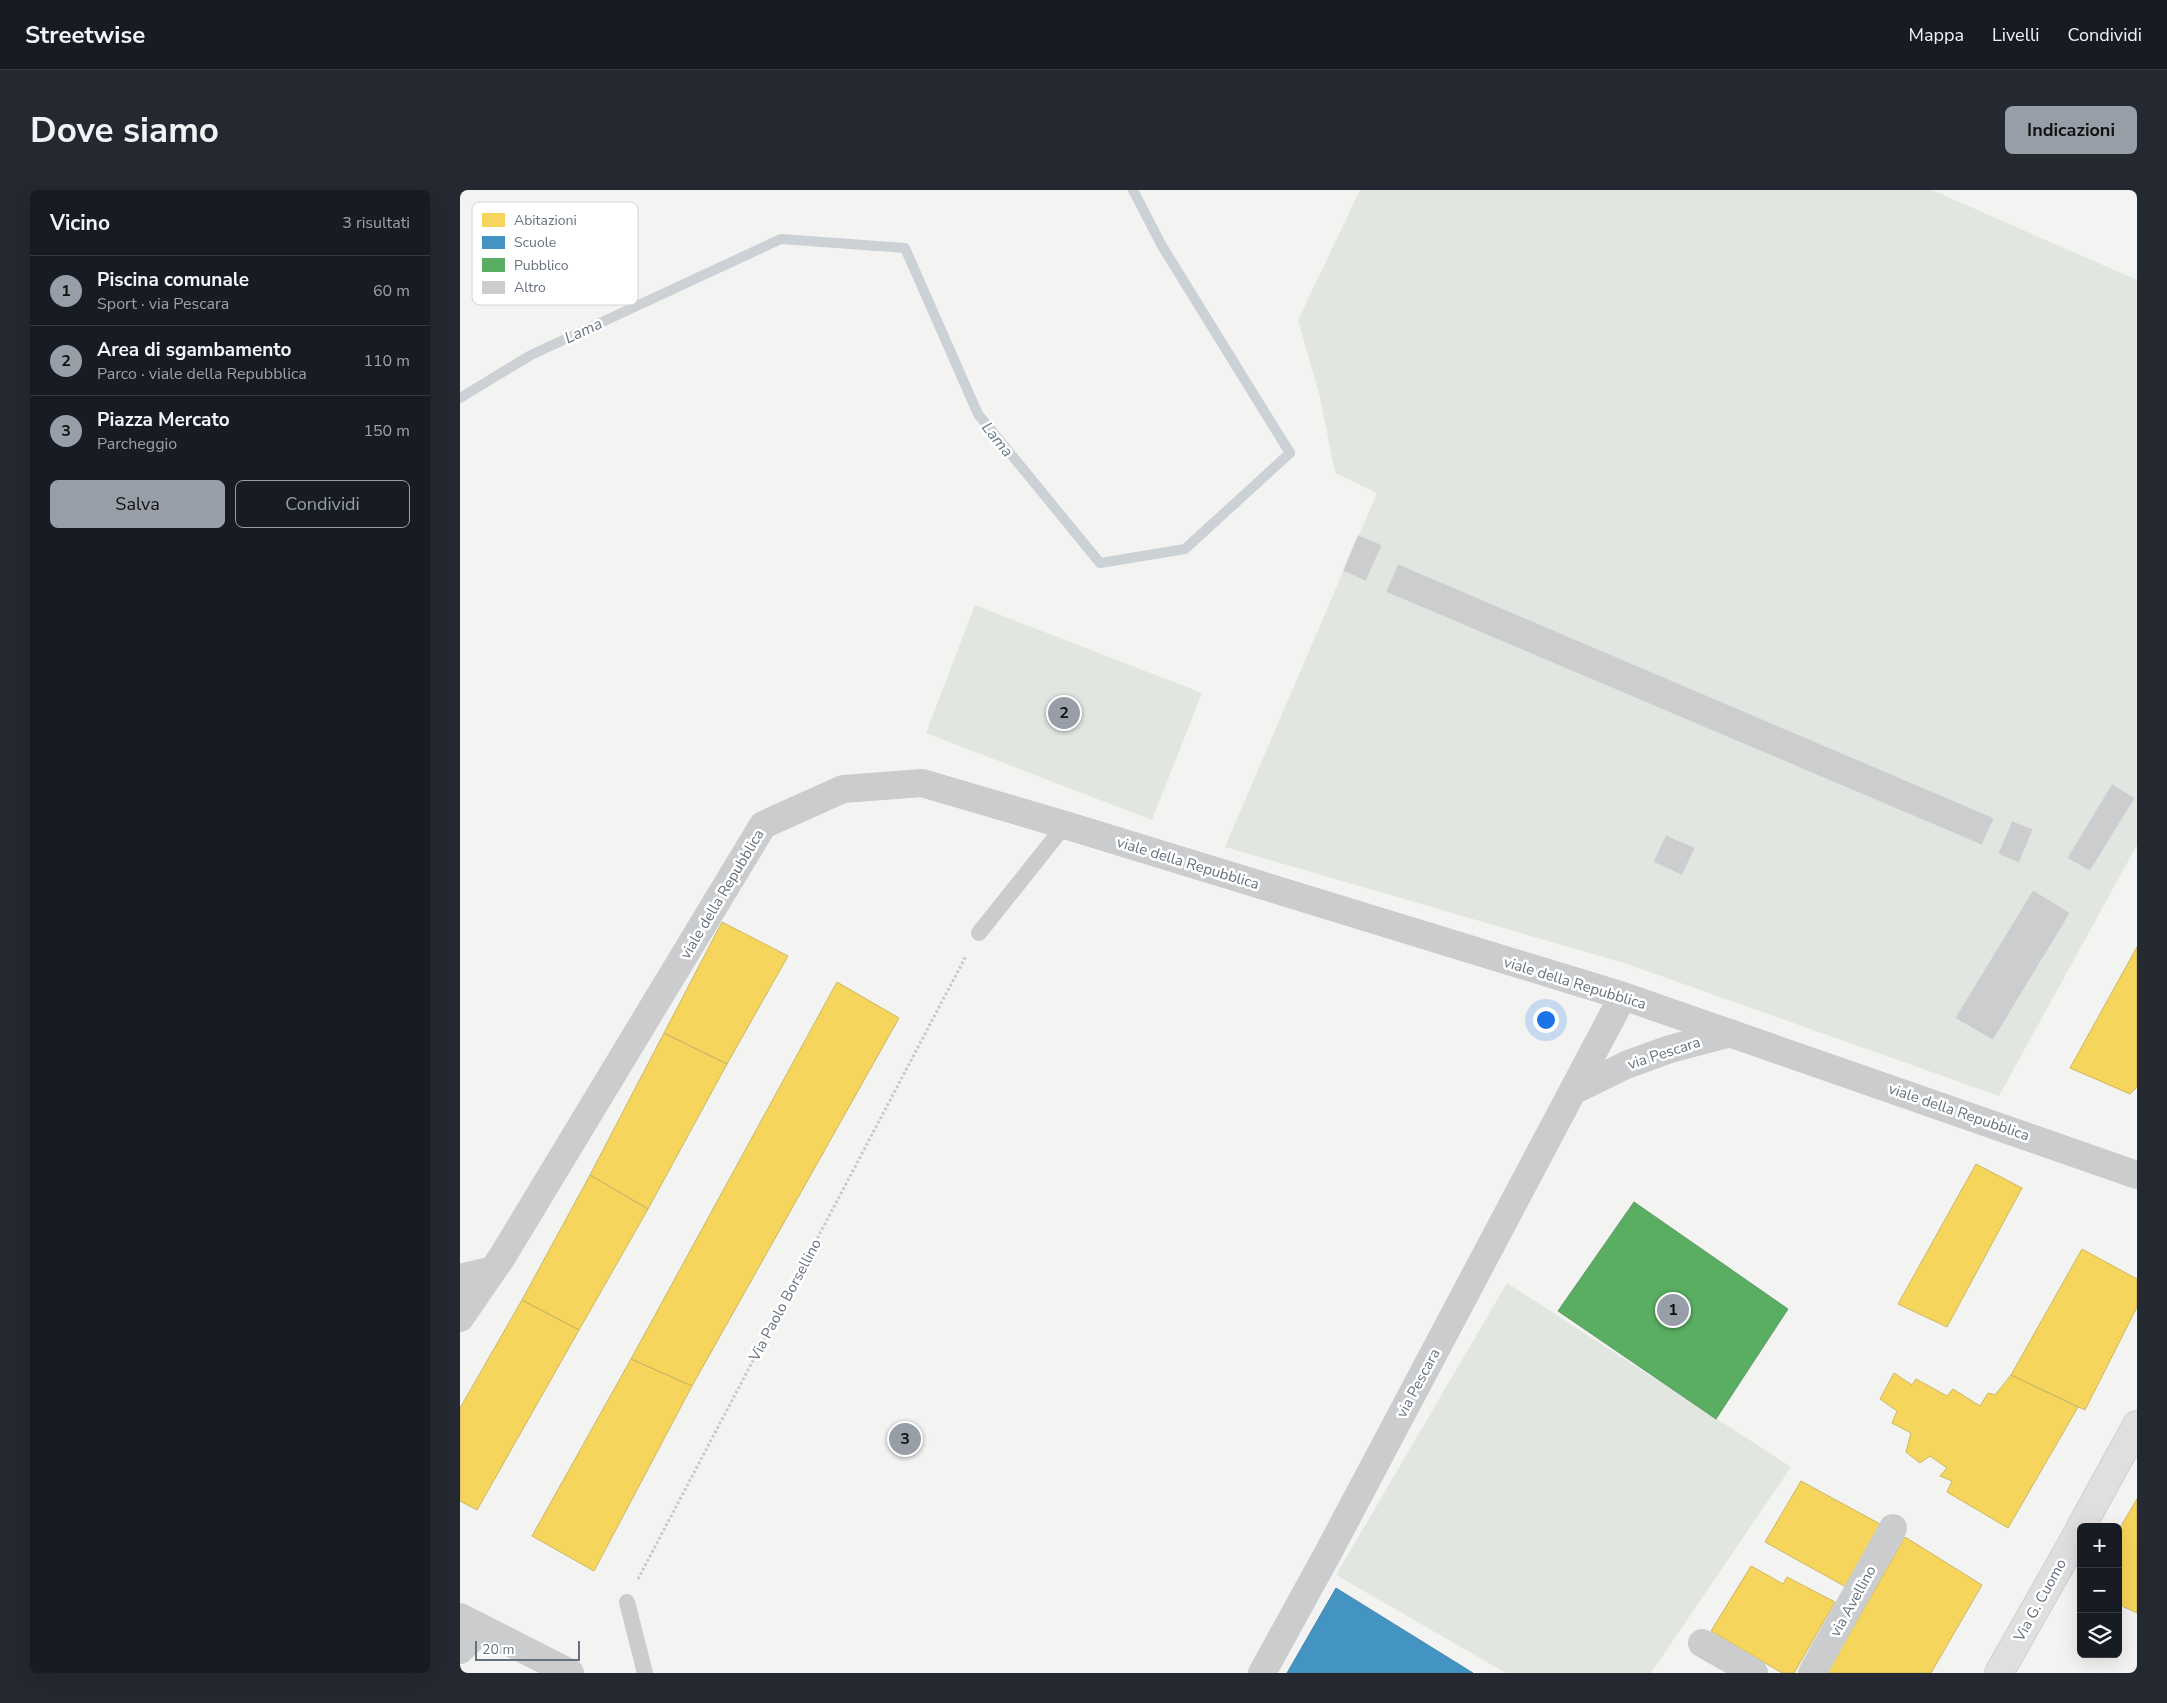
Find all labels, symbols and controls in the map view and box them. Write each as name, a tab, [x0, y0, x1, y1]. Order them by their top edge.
text: Streetwise	[25, 19, 145, 51]
text: Mappa	[1909, 23, 1964, 47]
text: Livelli	[1992, 23, 2039, 47]
text: Condividi	[2067, 23, 2142, 47]
button: Indicazioni	[2005, 106, 2137, 154]
text: Dove siamo	[30, 107, 219, 154]
legend	[472, 202, 638, 305]
text: Vicino	[50, 209, 110, 237]
text: Abitazioni	[514, 211, 577, 230]
text: 3 risultati	[342, 212, 410, 234]
text: Scuole	[514, 233, 556, 252]
text: Pubblico	[514, 256, 569, 275]
text: Piscina comunale	[97, 267, 249, 293]
text: Altro	[514, 278, 546, 297]
text: 1	[61, 280, 71, 302]
text: 60 m	[373, 280, 410, 302]
text: Sport · via Pescara	[97, 293, 229, 315]
water label: Lama	[561, 313, 606, 349]
text: Area di sgambamento	[97, 337, 291, 363]
text: 2	[61, 350, 71, 372]
text: 110 m	[363, 350, 410, 372]
text: Parco · viale della Repubblica	[97, 363, 307, 385]
text: Piazza Mercato	[97, 407, 230, 433]
water label: Lama	[976, 417, 1018, 462]
text: 3	[61, 420, 71, 442]
text: 150 m	[363, 420, 410, 442]
text: Parcheggio	[97, 433, 177, 455]
button: Salva	[50, 480, 225, 528]
button: Condividi	[235, 480, 410, 528]
pin: 2	[1048, 694, 1080, 732]
street label: viale della Repubblica	[675, 825, 769, 963]
street label: viale della Repubblica	[1114, 832, 1262, 894]
street label: viale della Repubblica	[1501, 952, 1649, 1014]
your location	[1533, 1007, 1559, 1033]
street label: via Pescara	[1625, 1032, 1703, 1074]
street label: viale della Repubblica	[1886, 1078, 2032, 1146]
street label: Via Paolo Borsellino	[744, 1235, 826, 1366]
pin: 1	[1657, 1291, 1689, 1329]
street label: via Pescara	[1391, 1345, 1445, 1421]
pin: 3	[889, 1420, 921, 1458]
map controls	[2077, 1523, 2122, 1658]
button: +	[2077, 1523, 2122, 1568]
street label: Via G. Cuomo	[2009, 1555, 2071, 1646]
street label: via Avellino	[1825, 1562, 1881, 1640]
button: −	[2077, 1568, 2122, 1613]
button: layers	[2077, 1613, 2122, 1658]
scale bar	[475, 1638, 580, 1661]
text: 20 m	[482, 1640, 514, 1659]

